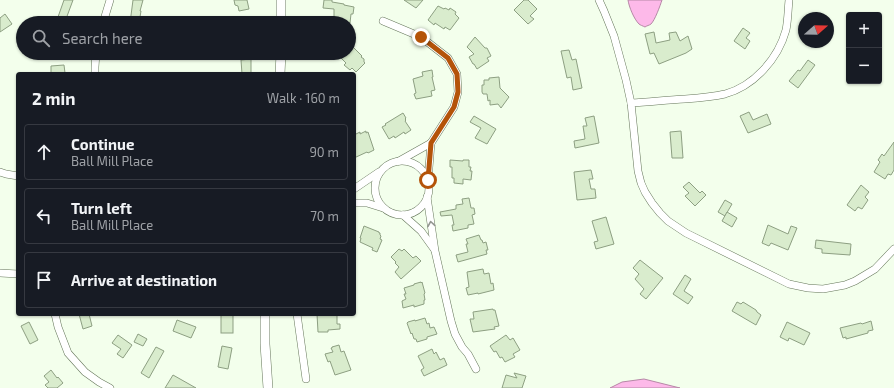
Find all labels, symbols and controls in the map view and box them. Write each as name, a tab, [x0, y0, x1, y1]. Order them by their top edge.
north arrow	[798, 12, 834, 48]
map controls	[846, 12, 882, 84]
button: +	[846, 12, 882, 48]
search box	[16, 16, 356, 60]
icon: search	[30, 27, 52, 49]
route end	[412, 28, 430, 46]
text: Search here	[62, 29, 143, 47]
button: −	[846, 48, 882, 84]
text: 2 min	[32, 88, 75, 108]
text: Walk · 160 m	[267, 90, 340, 106]
text: Continue	[71, 135, 134, 153]
icon: ahead	[33, 141, 55, 163]
text: 90 m	[309, 144, 339, 160]
text: Ball Mill Place	[71, 153, 153, 169]
route start	[419, 171, 437, 189]
text: Turn left	[71, 199, 132, 217]
icon: left	[33, 205, 55, 227]
text: 70 m	[310, 208, 339, 224]
text: Ball Mill Place	[71, 217, 153, 233]
one-way arrow	[427, 221, 436, 227]
icon: arrive	[33, 269, 55, 291]
text: Arrive at destination	[71, 271, 217, 289]

